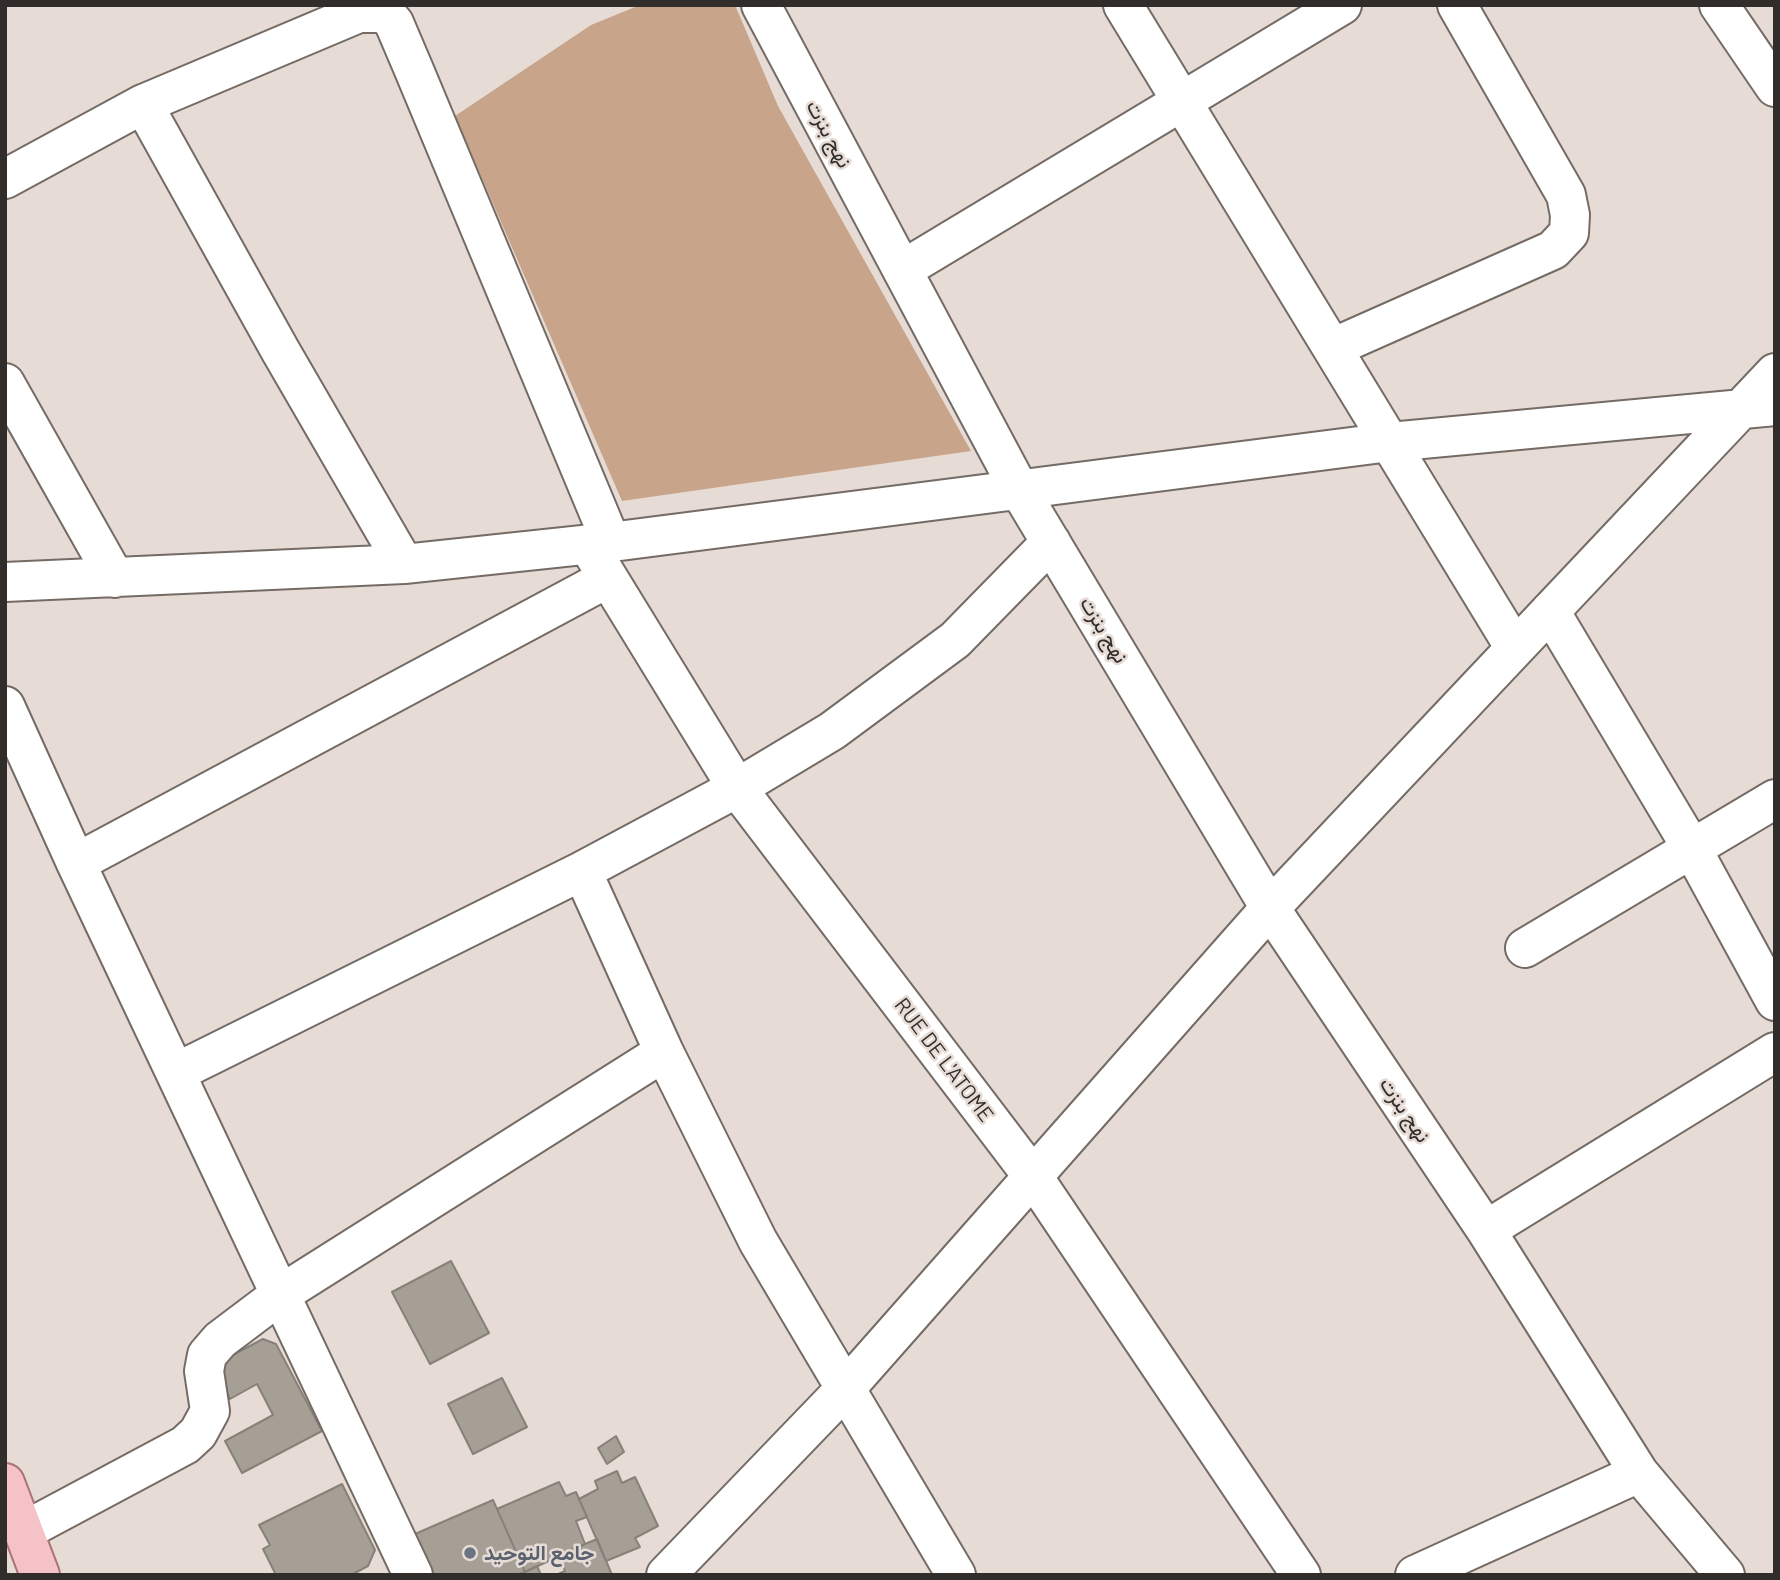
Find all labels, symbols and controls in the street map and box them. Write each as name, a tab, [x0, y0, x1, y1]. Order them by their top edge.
street label: نهج بنزت	[801, 96, 857, 172]
street label: نهج بنزت	[1074, 592, 1134, 668]
street label: RUE DE L'ATOME	[889, 993, 999, 1127]
street label: نهج بنزت	[1374, 1073, 1436, 1147]
place label: جامع التوحيد	[484, 1540, 595, 1566]
marker: جامع التوحيد	[462, 1545, 478, 1561]

